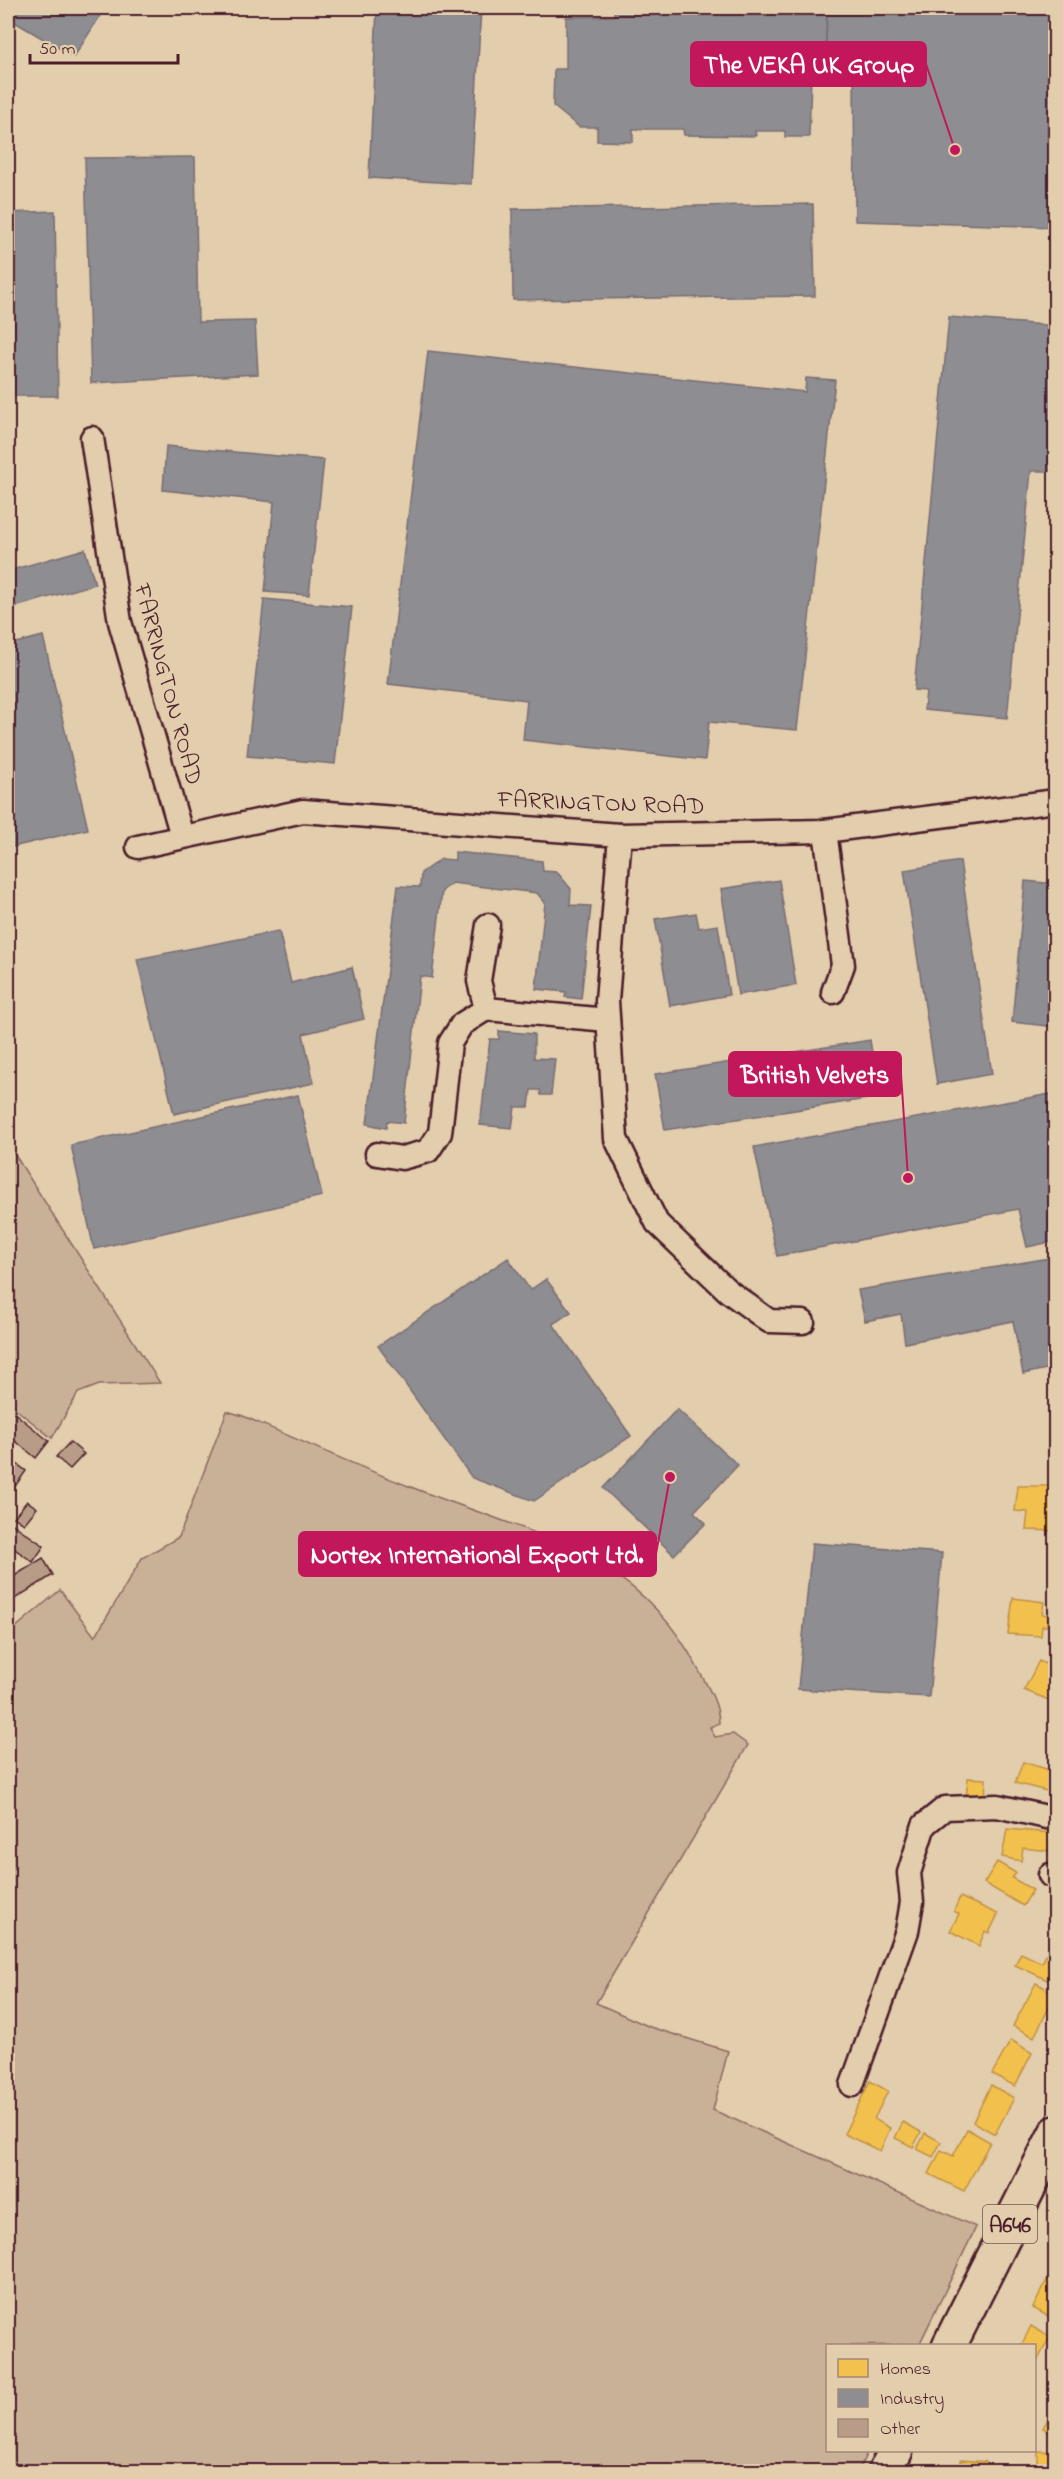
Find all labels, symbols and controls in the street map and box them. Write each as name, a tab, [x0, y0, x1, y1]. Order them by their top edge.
scale bar	[30, 27, 178, 65]
text: 50 m	[39, 37, 76, 63]
callout: The VEKA UK Group	[691, 42, 926, 86]
text: The VEKA UK Group	[704, 48, 914, 86]
street label: FARRINGTON ROAD	[123, 579, 210, 789]
street label: FARRINGTON ROAD	[496, 783, 705, 826]
callout: British Velvets	[729, 1052, 901, 1096]
text: British Velvets	[740, 1058, 889, 1096]
callout: Nortex International Export Ltd.	[299, 1532, 656, 1576]
text: Nortex International Export Ltd.	[310, 1538, 644, 1576]
road number: A646	[983, 2205, 1037, 2243]
legend	[826, 2344, 1036, 2452]
text: Homes	[880, 2357, 931, 2383]
text: Industry	[880, 2387, 944, 2413]
text: Other	[880, 2417, 920, 2443]

